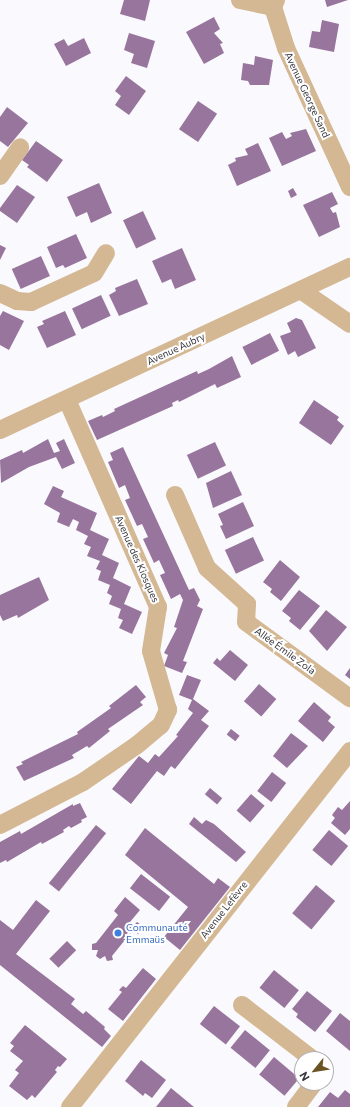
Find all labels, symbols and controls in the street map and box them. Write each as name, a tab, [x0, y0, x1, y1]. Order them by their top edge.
street label: Avenue George Sand	[282, 50, 332, 140]
street label: Avenue Aubry	[145, 330, 207, 368]
street label: Avenue des Kiosques	[112, 514, 162, 604]
street label: Allée Émile Zola	[252, 625, 318, 677]
street label: Avenue Lefèvre	[198, 879, 250, 941]
place label: Communauté Emmaüs	[126, 921, 188, 944]
marker: Communauté Emmaüs	[113, 928, 123, 938]
north arrow	[294, 1051, 334, 1091]
text: N	[296, 1070, 312, 1084]

